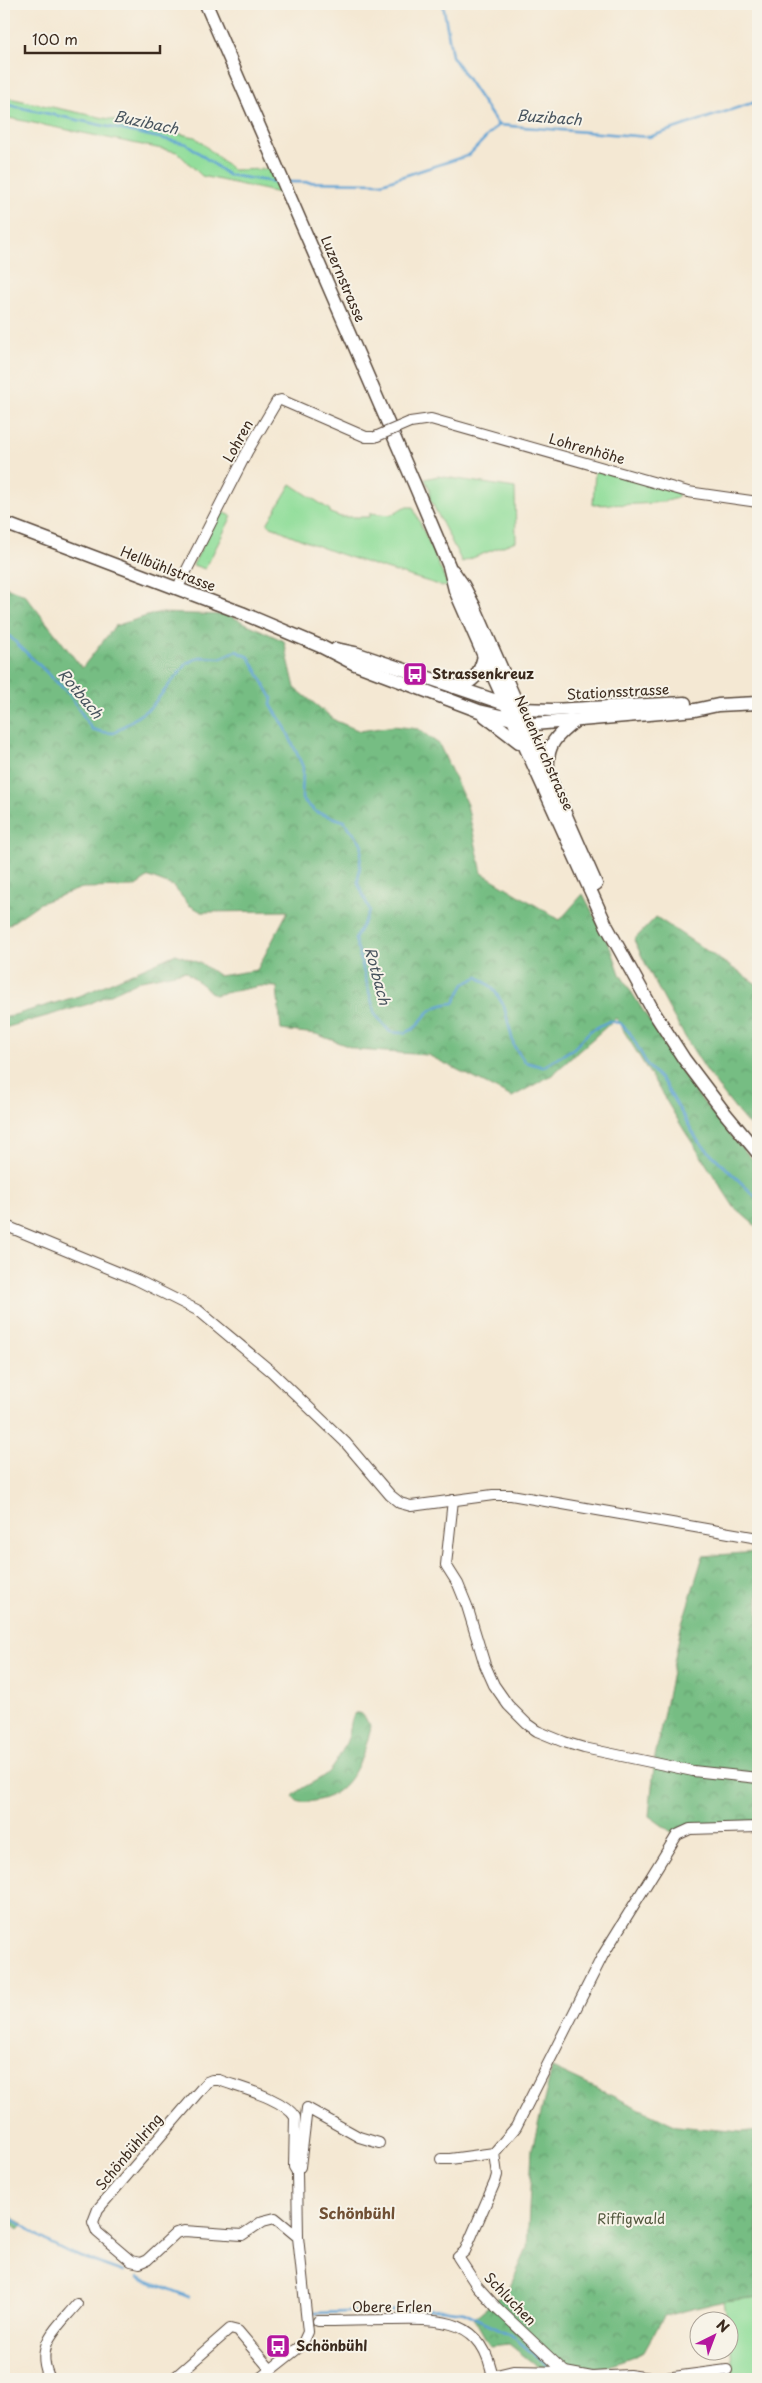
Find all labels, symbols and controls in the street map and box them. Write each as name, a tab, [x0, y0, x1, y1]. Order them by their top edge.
scale bar	[25, 22, 160, 54]
text: 100 m	[32, 27, 78, 50]
water label: Buzibach	[516, 103, 583, 130]
water label: Buzibach	[112, 104, 181, 140]
street label: Luzernstrasse	[316, 232, 371, 325]
street label: Lohren	[217, 416, 258, 466]
street label: Lohrenhöhe	[547, 428, 628, 469]
street label: Hellbühlstrasse	[117, 541, 219, 596]
bus stop icon: Strassenkreuz	[402, 661, 428, 687]
water label: Rotbach	[53, 663, 109, 723]
place label: Strassenkreuz	[432, 663, 534, 684]
street label: Stationsstrasse	[566, 678, 670, 705]
street label: Neuenkirchstrasse	[510, 692, 579, 814]
water label: Rotbach	[360, 944, 397, 1007]
street label: Schönbühlring	[90, 2109, 167, 2195]
district label: Schönbühl	[319, 2201, 395, 2224]
park label: Riffigwald	[597, 2208, 665, 2229]
street label: Schluchen	[479, 2267, 541, 2330]
street label: Obere Erlen	[352, 2296, 432, 2317]
north arrow	[690, 2310, 740, 2360]
text: N	[712, 2314, 734, 2337]
bus stop icon: Schönbühl	[265, 2333, 291, 2359]
place label: Schönbühl	[296, 2335, 367, 2356]

